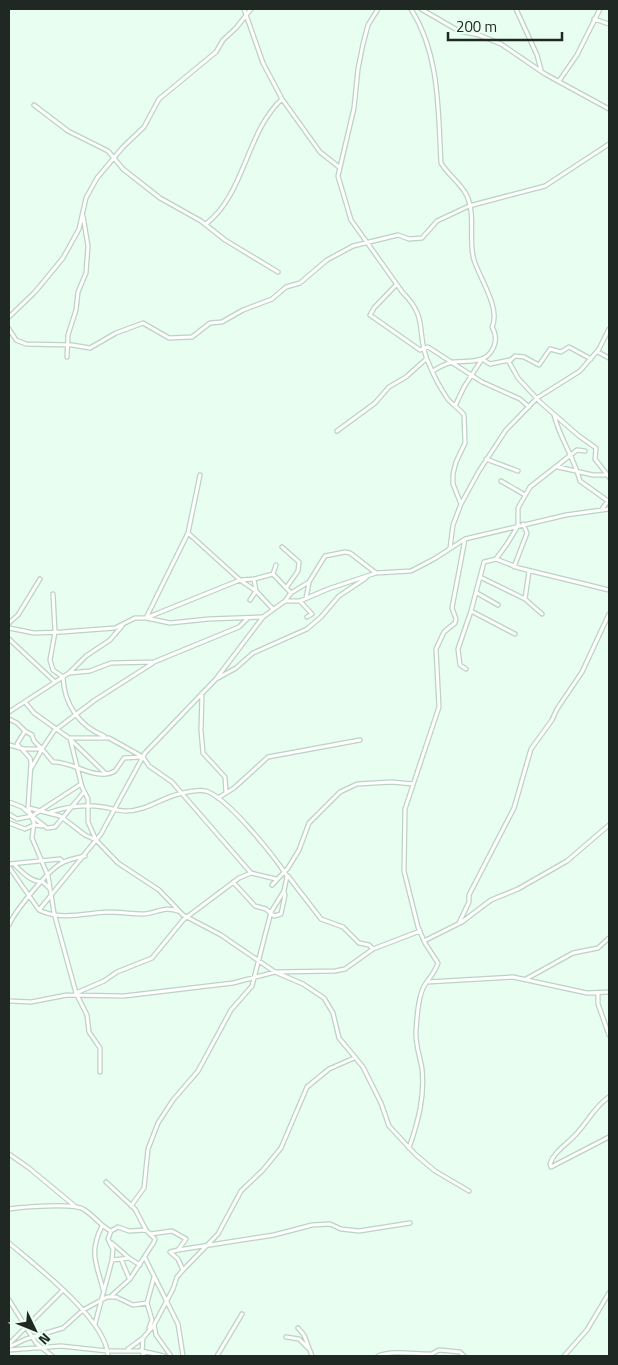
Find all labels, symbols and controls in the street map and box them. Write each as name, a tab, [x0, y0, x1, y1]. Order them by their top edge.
scale bar	[448, 10, 562, 42]
text: 200 m	[456, 15, 497, 38]
north arrow	[10, 1305, 60, 1355]
text: N	[34, 1328, 56, 1350]

